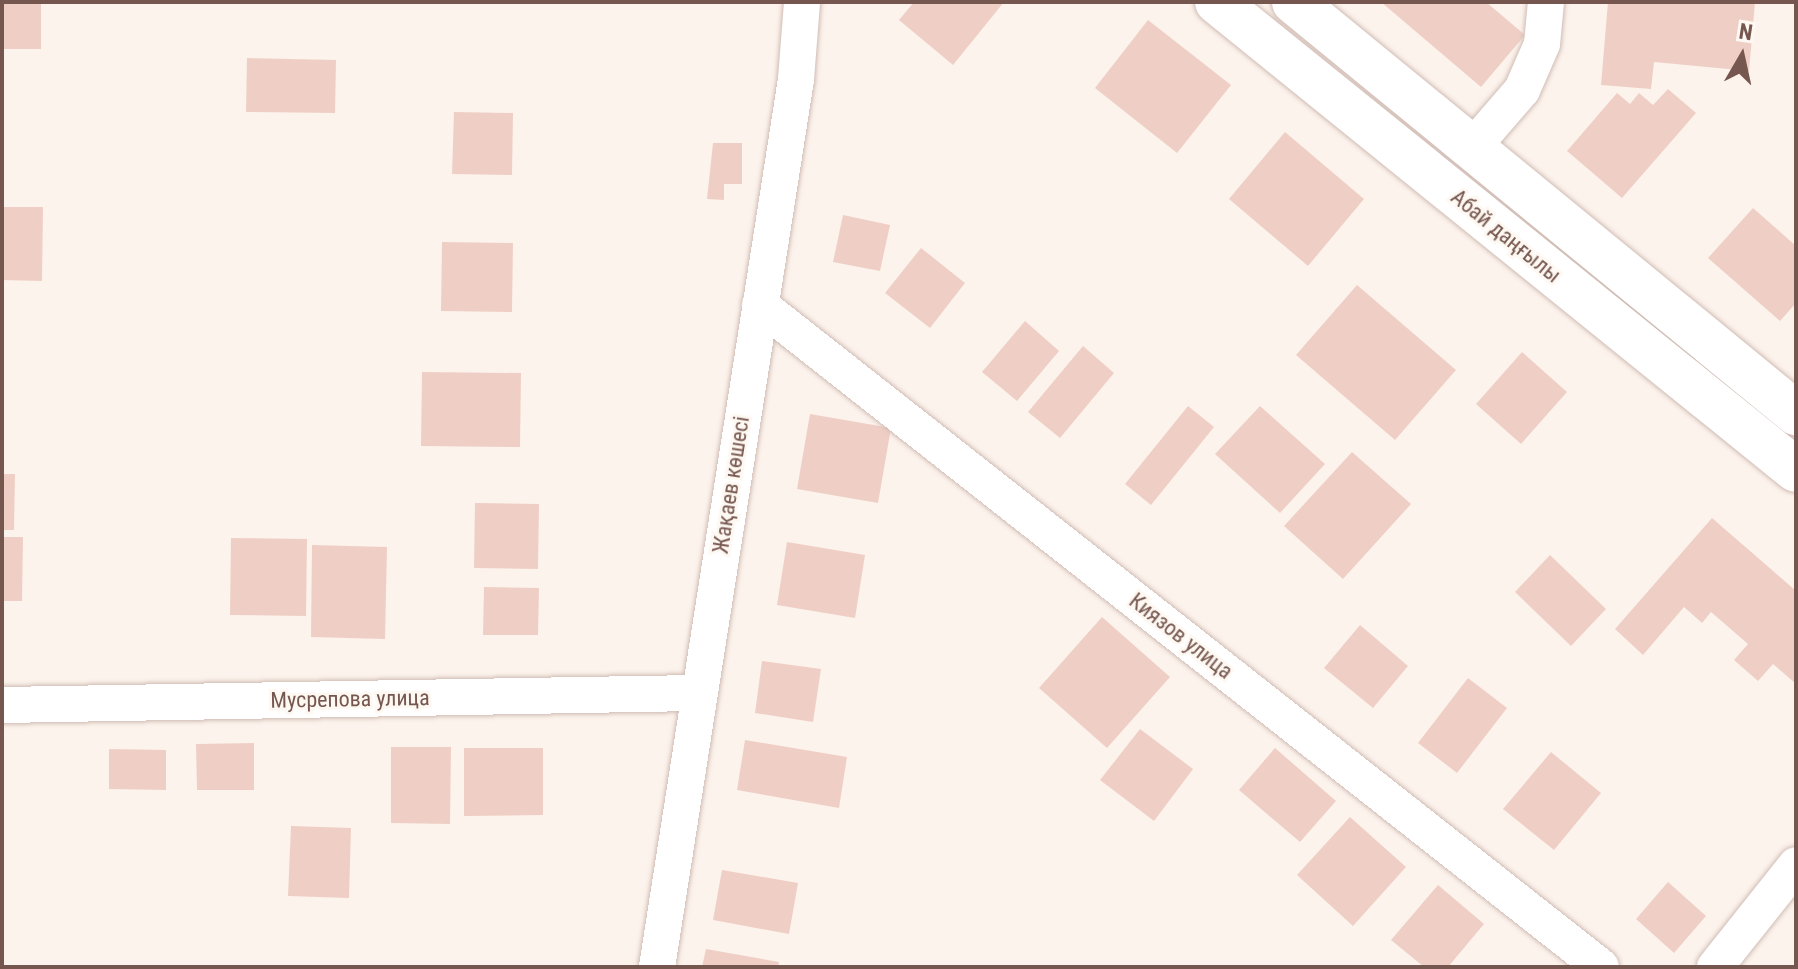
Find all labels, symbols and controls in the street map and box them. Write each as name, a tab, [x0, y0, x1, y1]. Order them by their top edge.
north arrow	[1702, 16, 1782, 96]
text: N	[1737, 18, 1754, 45]
street label: Абай даңғылы	[1446, 184, 1566, 288]
street label: Жақаев көшесі	[707, 414, 755, 556]
street label: Киязов улица	[1124, 587, 1238, 685]
street label: Мусрепова улица	[270, 684, 430, 714]

